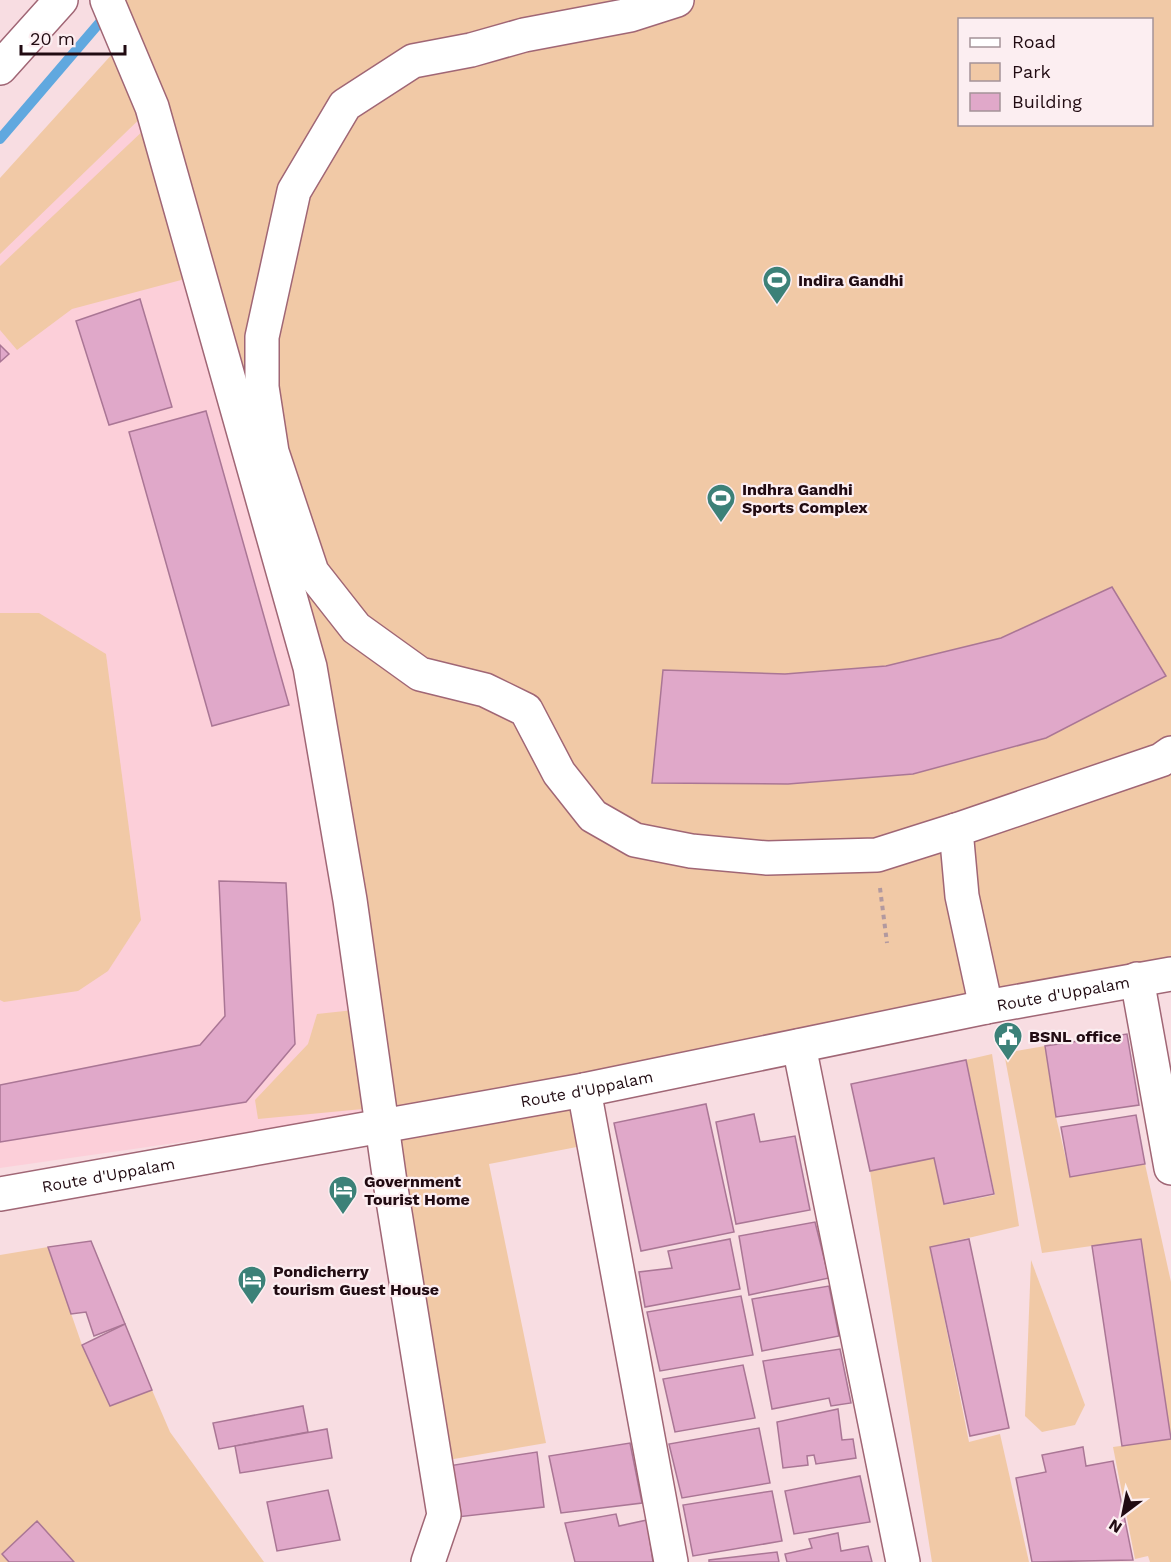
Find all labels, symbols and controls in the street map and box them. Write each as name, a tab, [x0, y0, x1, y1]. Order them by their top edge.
scale bar	[21, 18, 124, 56]
legend	[958, 18, 1153, 126]
text: 20 m	[30, 28, 75, 49]
text: Road	[1012, 31, 1056, 52]
text: Park	[1012, 61, 1051, 82]
text: Building	[1012, 91, 1082, 112]
sports icon: Indira Gandhi	[761, 264, 793, 306]
place label: Indira Gandhi	[798, 271, 904, 290]
place label: Indhra Gandhi Sports Complex	[742, 480, 868, 517]
sports icon: Indhra Gandhi Sports Complex	[705, 482, 737, 524]
street label: Route d'Uppalam	[995, 972, 1131, 1014]
public building icon: BSNL office	[992, 1020, 1024, 1062]
place label: BSNL office	[1029, 1027, 1122, 1046]
street label: Route d'Uppalam	[519, 1067, 655, 1111]
street label: Route d'Uppalam	[40, 1154, 176, 1196]
place label: Government Tourist Home	[364, 1172, 470, 1209]
hotel icon: Government Tourist Home	[327, 1174, 359, 1216]
place label: Pondicherry tourism Guest House	[273, 1262, 439, 1299]
hotel icon: Pondicherry tourism Guest House	[236, 1264, 268, 1306]
north arrow	[1093, 1484, 1153, 1544]
text: N	[1105, 1515, 1125, 1537]

